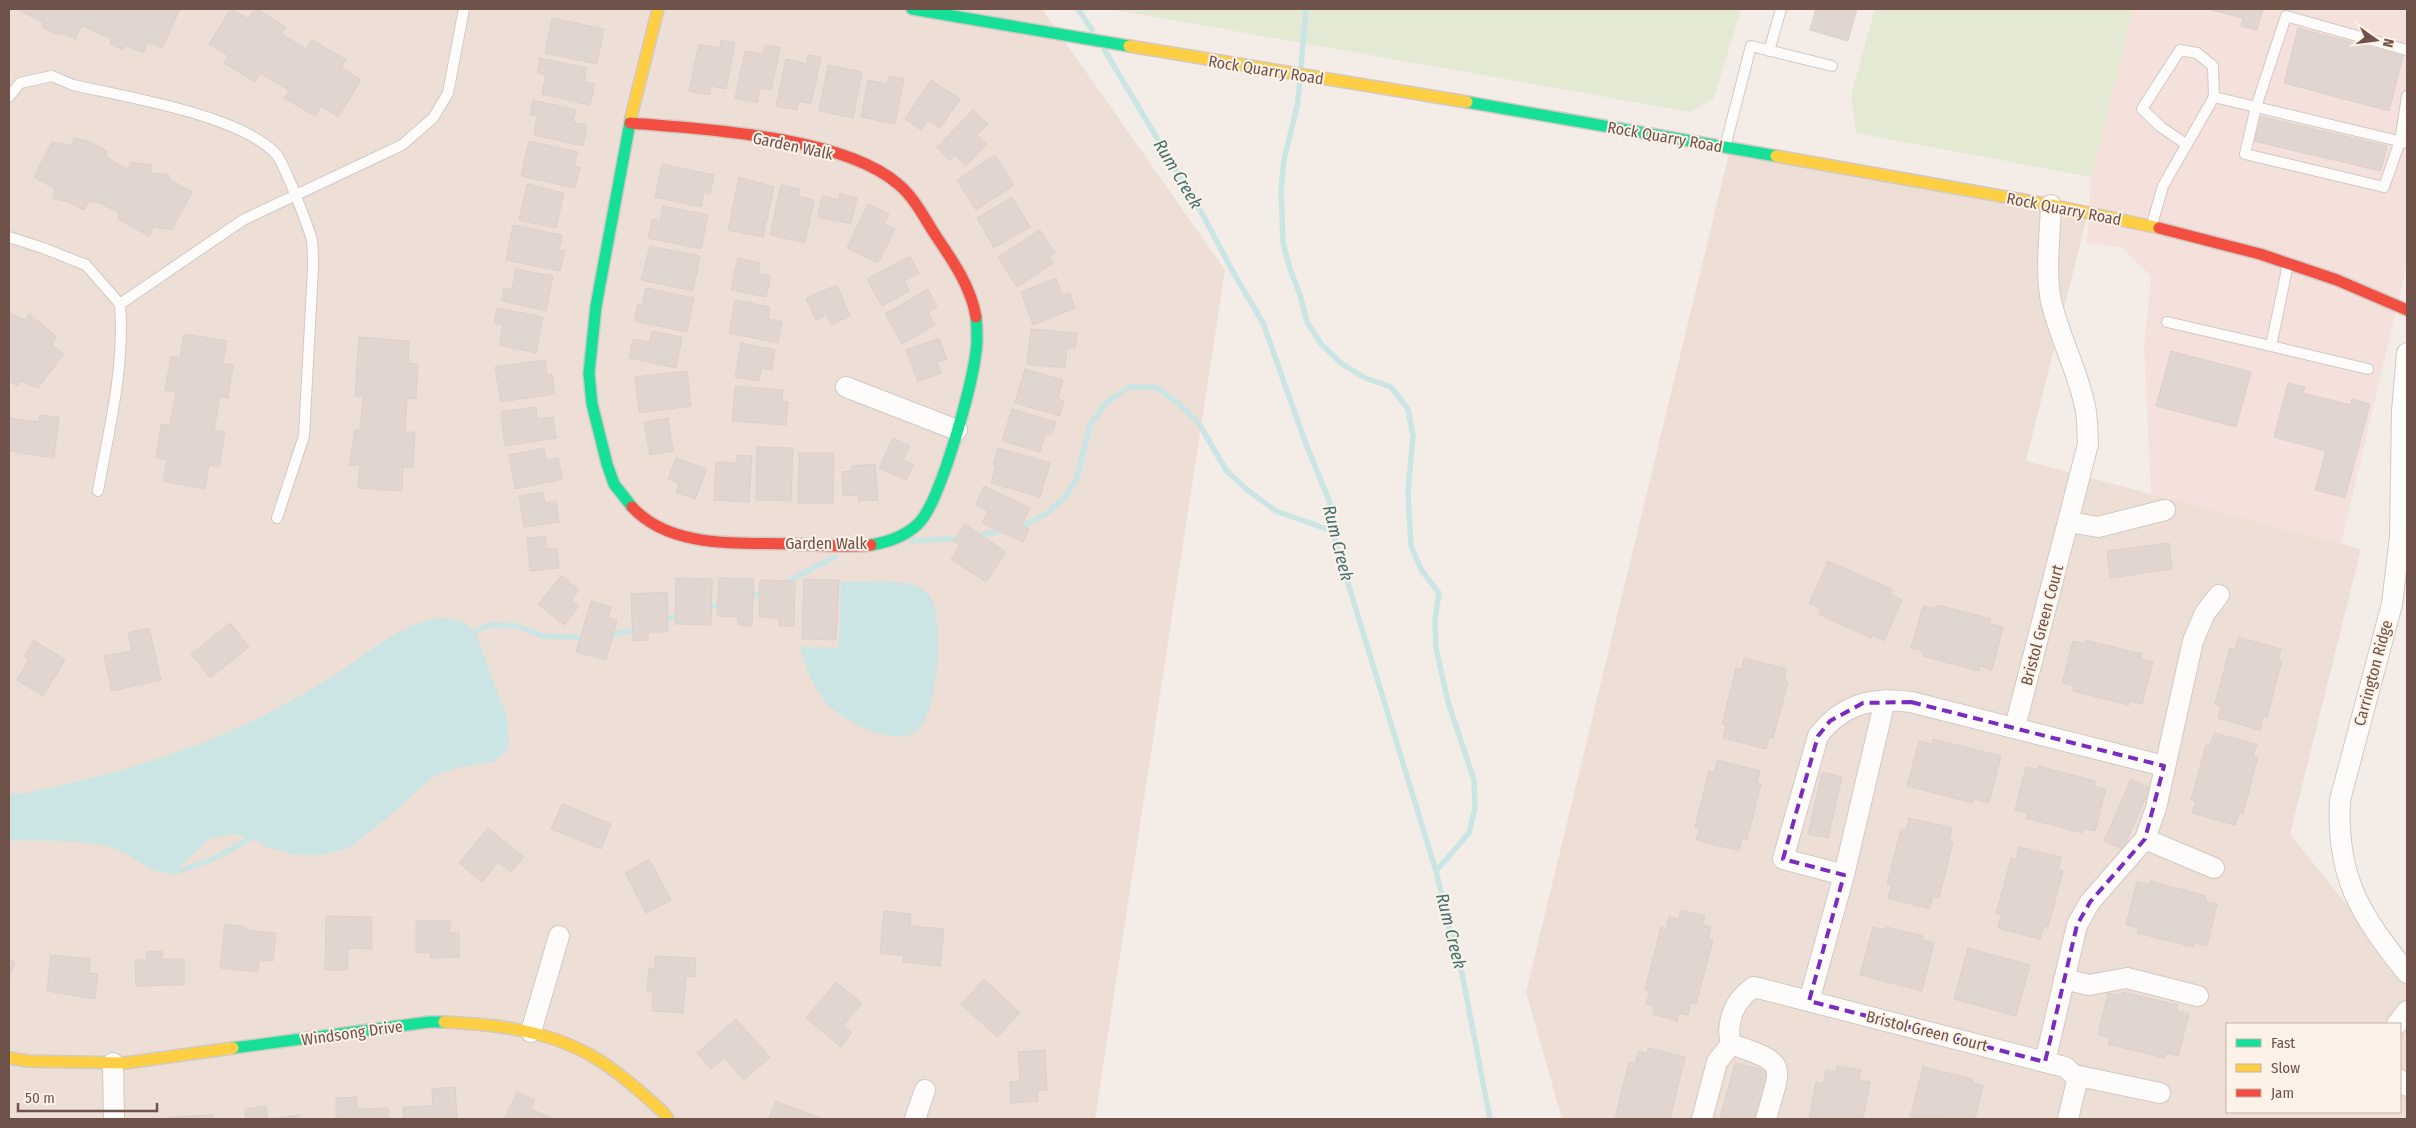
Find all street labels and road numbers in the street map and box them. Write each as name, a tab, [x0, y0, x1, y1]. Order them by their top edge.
street label: Rock Quarry Road	[1207, 52, 1325, 88]
street label: Rock Quarry Road	[1606, 118, 1724, 156]
street label: Garden Walk	[751, 128, 835, 164]
street label: Rock Quarry Road	[2005, 189, 2123, 229]
street label: Garden Walk	[785, 534, 867, 553]
street label: Bristol Green Court	[2017, 562, 2067, 687]
street label: Carrington Ridge	[2350, 618, 2396, 728]
street label: Bristol Green Court	[1864, 1007, 1990, 1055]
street label: Windsong Drive	[300, 1016, 404, 1049]

